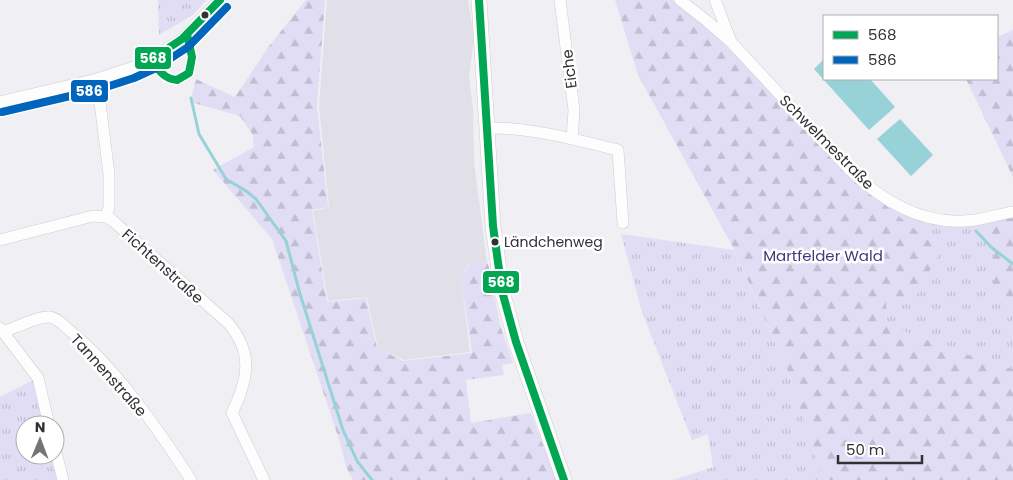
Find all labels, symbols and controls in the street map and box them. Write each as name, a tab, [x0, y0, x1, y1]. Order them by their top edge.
unlabelled marker	[200, 10, 210, 20]
legend	[823, 15, 998, 80]
text: 568	[868, 24, 896, 45]
line badge: 568	[134, 46, 172, 70]
text: 568	[139, 48, 167, 68]
street label: Eiche	[556, 48, 582, 90]
text: 586	[868, 49, 896, 70]
line badge: 586	[70, 79, 109, 103]
text: 586	[75, 81, 103, 101]
street label: Schwelmestraße	[775, 90, 879, 194]
street label: Fichtenstraße	[118, 224, 208, 308]
place label: Ländchenweg	[504, 232, 603, 252]
marker: Ländchenweg	[490, 237, 500, 247]
park label: Martfelder Wald	[763, 245, 883, 266]
line badge: 568	[482, 270, 520, 294]
text: 568	[487, 272, 515, 292]
street label: Tannenstraße	[66, 329, 152, 421]
north arrow	[15, 415, 65, 465]
text: N	[35, 417, 46, 437]
scale bar	[838, 432, 922, 464]
text: 50 m	[846, 439, 884, 460]

